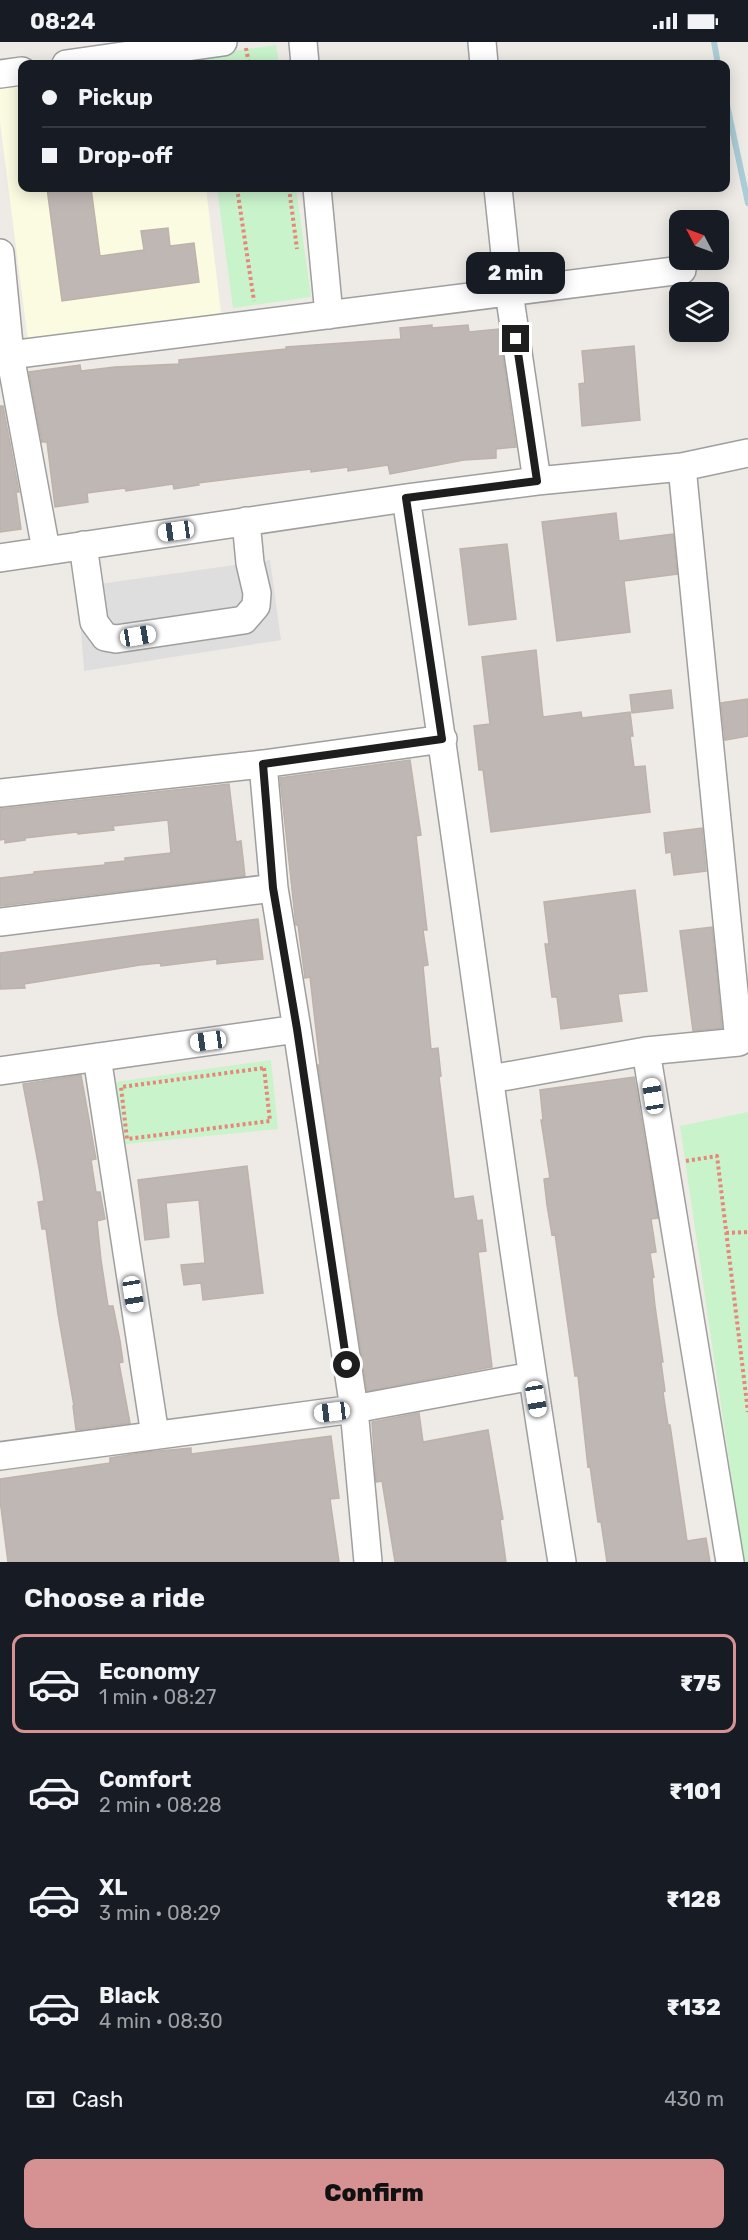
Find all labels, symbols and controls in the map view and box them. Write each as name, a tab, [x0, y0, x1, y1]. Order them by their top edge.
text: 08:24	[30, 8, 96, 35]
text: Pickup	[78, 84, 153, 111]
text: Drop-off	[78, 142, 173, 169]
north arrow	[669, 210, 729, 270]
map controls	[669, 210, 729, 342]
callout: 2 min	[466, 252, 566, 294]
text: 2 min	[488, 261, 543, 285]
button: layers	[669, 282, 729, 342]
route end	[502, 325, 529, 352]
car	[157, 520, 195, 542]
car	[119, 624, 157, 648]
car	[189, 1030, 227, 1052]
car	[641, 1077, 665, 1115]
car	[121, 1275, 145, 1313]
route start	[333, 1351, 360, 1378]
car	[524, 1380, 548, 1418]
car	[313, 1401, 351, 1423]
text: Choose a ride	[24, 1582, 205, 1614]
icon: car	[27, 1657, 81, 1711]
text: Economy	[99, 1658, 200, 1685]
text: ₹75	[680, 1670, 721, 1697]
text: 1 min · 08:27	[99, 1685, 216, 1709]
icon: car	[27, 1765, 81, 1819]
text: Comfort	[99, 1766, 191, 1793]
text: ₹101	[669, 1778, 721, 1805]
text: 2 min · 08:28	[99, 1793, 222, 1817]
icon: car	[27, 1873, 81, 1927]
text: XL	[99, 1874, 127, 1901]
text: ₹128	[666, 1886, 721, 1913]
text: 3 min · 08:29	[99, 1901, 221, 1925]
icon: car	[27, 1981, 81, 2035]
text: Black	[99, 1982, 160, 2009]
text: ₹132	[666, 1994, 721, 2021]
text: 4 min · 08:30	[99, 2009, 223, 2033]
icon: cash	[24, 2083, 57, 2116]
text: Cash	[72, 2086, 123, 2113]
text: 430 m	[664, 2087, 724, 2111]
button: Confirm	[24, 2159, 724, 2228]

